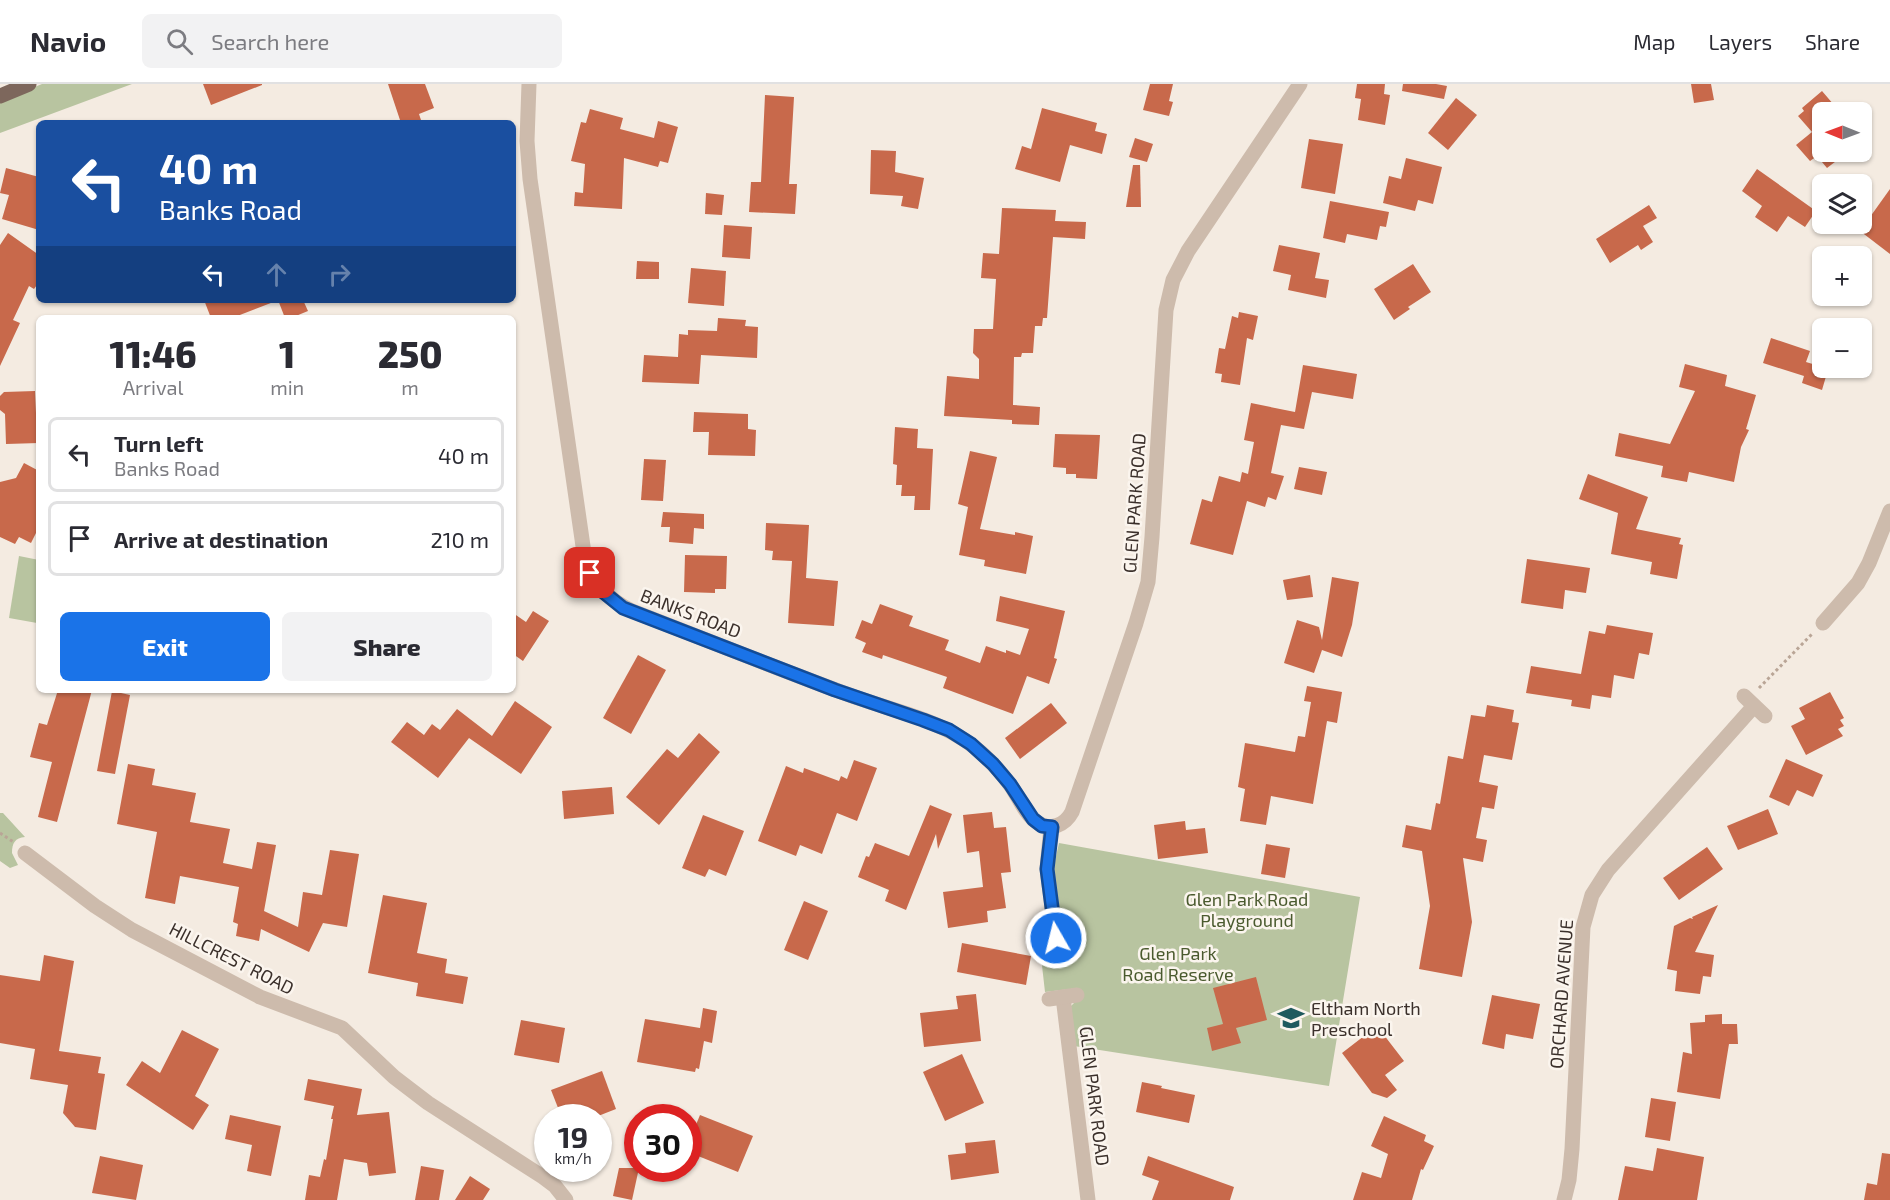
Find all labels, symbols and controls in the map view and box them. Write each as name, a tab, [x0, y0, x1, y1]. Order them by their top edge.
search box	[142, 14, 562, 68]
text: Navio	[30, 24, 106, 58]
icon: search	[163, 25, 196, 58]
text: Search here	[211, 28, 329, 54]
text: Map	[1633, 29, 1675, 54]
text: Layers	[1708, 29, 1772, 54]
text: Share	[1805, 29, 1860, 54]
north arrow	[1812, 102, 1872, 162]
map controls	[1812, 102, 1872, 378]
text: 40 m	[159, 142, 258, 192]
icon: left	[60, 144, 138, 222]
button: layers	[1812, 174, 1872, 234]
text: Banks Road	[159, 193, 302, 225]
button: +	[1812, 246, 1872, 306]
icon: left	[197, 258, 230, 291]
icon: ahead	[260, 258, 293, 291]
icon: right	[323, 258, 356, 291]
button: −	[1812, 318, 1872, 378]
text: 11:46	[110, 332, 197, 375]
text: 1	[279, 332, 295, 375]
text: 250	[378, 332, 442, 375]
text: Arrival	[123, 375, 184, 399]
text: min	[270, 375, 304, 399]
text: m	[401, 375, 419, 399]
text: Turn left	[114, 430, 203, 456]
street label: GLEN PARK ROAD	[1118, 432, 1150, 574]
icon: left	[63, 438, 96, 471]
text: 40 m	[438, 442, 489, 468]
text: Banks Road	[114, 456, 220, 480]
icon: arrive	[63, 522, 96, 555]
text: Arrive at destination	[114, 526, 328, 552]
text: 210 m	[430, 526, 489, 552]
pin	[564, 547, 615, 598]
icon: arrive	[573, 556, 606, 589]
street label: BANKS ROAD	[638, 584, 744, 642]
button: Exit	[60, 612, 270, 681]
button: Share	[282, 612, 492, 681]
park label: Glen Park Road Playground	[1186, 888, 1308, 931]
position arrow	[1024, 906, 1088, 970]
street label: HILLCREST ROAD	[166, 917, 298, 999]
street label: ORCHARD AVENUE	[1545, 919, 1577, 1069]
park label: Glen Park Road Reserve	[1122, 942, 1234, 985]
place label: Eltham North Preschool	[1311, 997, 1421, 1040]
school or university icon: Eltham North Preschool	[1276, 1003, 1306, 1033]
street label: GLEN PARK ROAD	[1076, 1025, 1114, 1167]
speed limit sign: 30	[624, 1104, 702, 1182]
text: 19	[558, 1118, 588, 1154]
text: km/h	[554, 1149, 592, 1167]

